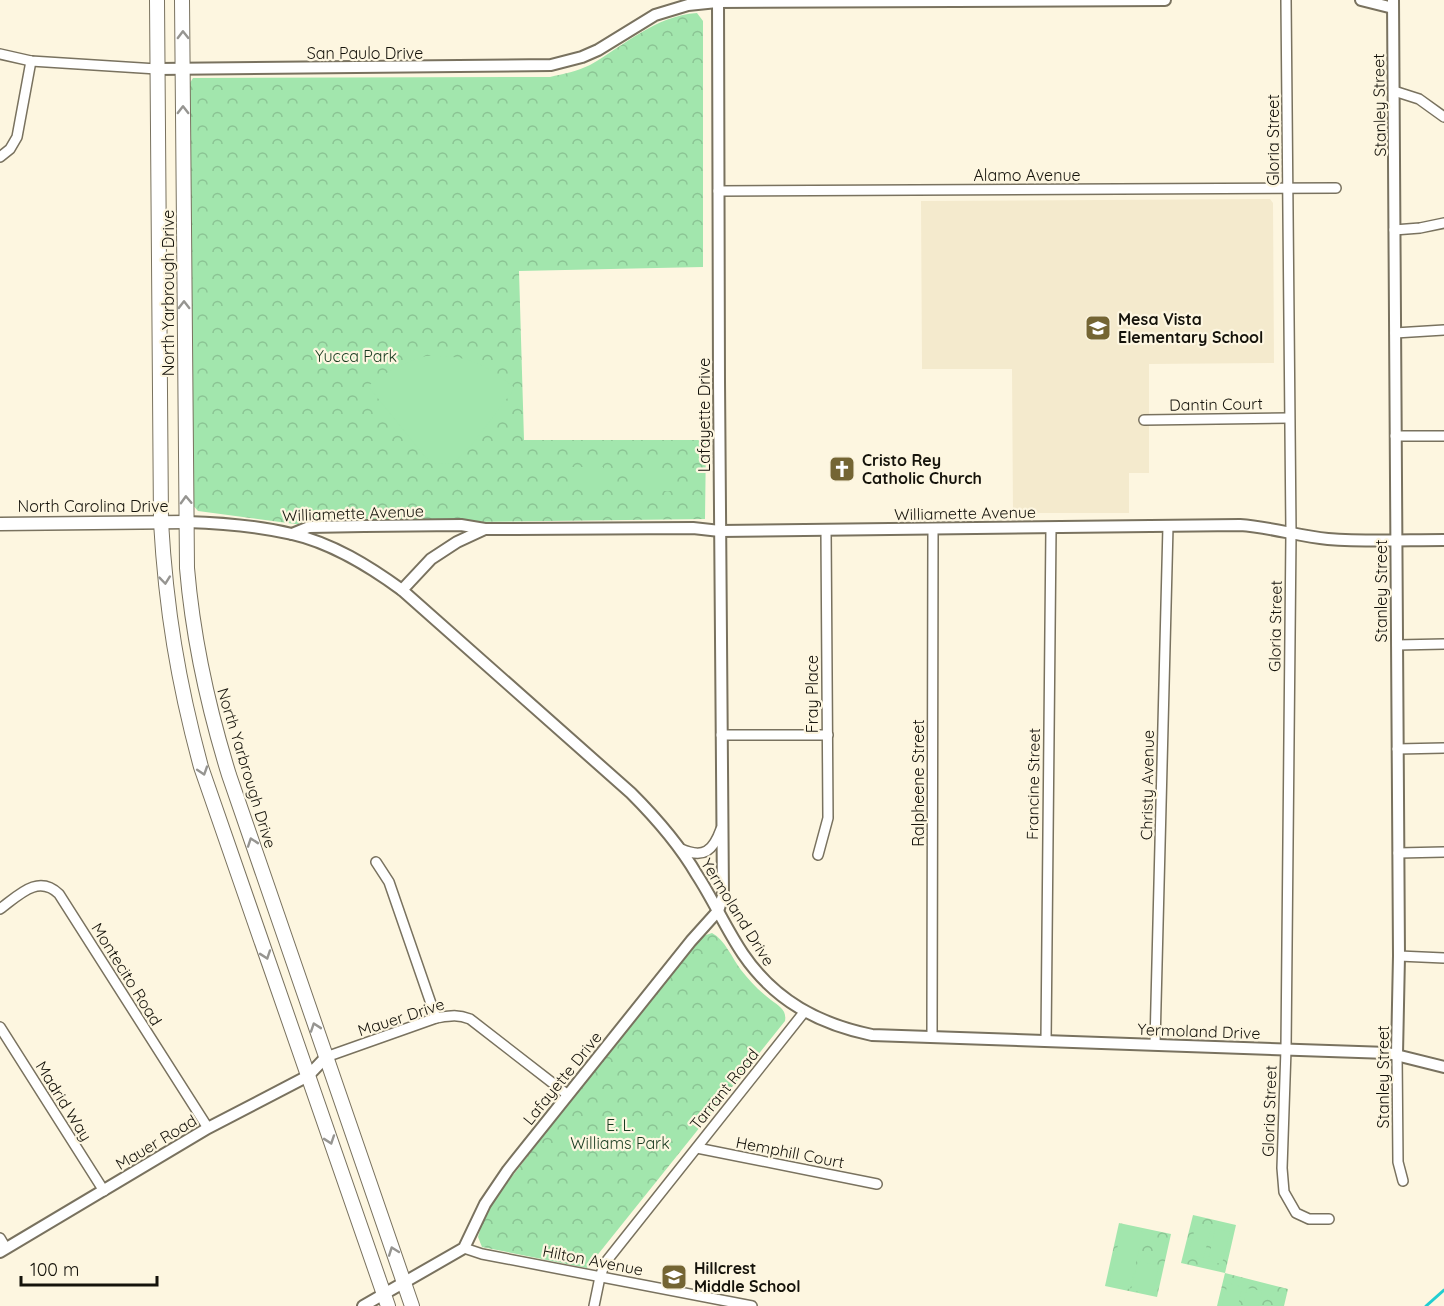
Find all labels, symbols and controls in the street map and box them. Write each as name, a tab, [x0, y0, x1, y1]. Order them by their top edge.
one-way arrow	[177, 30, 189, 39]
street label: San Paulo Drive	[307, 43, 423, 63]
street label: Stanley Street	[1368, 53, 1390, 157]
street label: Gloria Street	[1263, 94, 1283, 186]
one-way arrow	[177, 105, 190, 114]
street label: Alamo Avenue	[973, 165, 1081, 185]
street label: North Yarbrough Drive	[158, 210, 178, 376]
one-way arrow	[178, 300, 190, 309]
place label: Mesa Vista Elementary School	[1118, 309, 1263, 347]
school or university icon: Mesa Vista Elementary School	[1083, 313, 1113, 343]
park label: Yucca Park	[315, 346, 397, 366]
street label: Lafayette Drive	[694, 358, 714, 472]
street label: Dantin Court	[1169, 393, 1263, 415]
place label: Cristo Rey Catholic Church	[862, 450, 982, 488]
church icon: Cristo Rey Catholic Church	[827, 454, 857, 484]
one-way arrow	[180, 495, 192, 504]
street label: North Carolina Drive	[18, 496, 168, 516]
street label: Williamette Avenue	[282, 501, 424, 525]
street label: Williamette Avenue	[894, 502, 1036, 524]
street label: Stanley Street	[1371, 539, 1391, 643]
one-way arrow	[158, 575, 171, 585]
street label: Gloria Street	[1264, 580, 1286, 672]
street label: Fray Place	[802, 655, 822, 733]
street label: North Yarbrough Drive	[213, 685, 281, 851]
street label: Ralpheene Street	[908, 719, 928, 847]
street label: Francine Street	[1022, 728, 1044, 840]
street label: Christy Avenue	[1136, 730, 1158, 840]
one-way arrow	[195, 765, 208, 776]
one-way arrow	[247, 837, 259, 848]
street label: Yermoland Drive	[697, 855, 779, 969]
street label: Montecito Road	[87, 919, 167, 1029]
one-way arrow	[259, 949, 271, 960]
street label: Mauer Drive	[355, 994, 447, 1040]
street label: Yermoland Drive	[1137, 1019, 1261, 1043]
one-way arrow	[310, 1022, 323, 1033]
street label: Stanley Street	[1373, 1025, 1393, 1129]
street label: Lafayette Drive	[518, 1027, 606, 1129]
street label: Tarrant Road	[685, 1044, 763, 1134]
street label: Madrid Way	[32, 1057, 96, 1145]
street label: Gloria Street	[1257, 1065, 1281, 1157]
street label: Mauer Road	[112, 1110, 200, 1174]
park label: E. L. Williams Park	[570, 1115, 670, 1153]
street label: Hemphill Court	[734, 1132, 846, 1172]
one-way arrow	[322, 1134, 335, 1145]
street label: Hilton Avenue	[541, 1240, 645, 1280]
one-way arrow	[388, 1246, 401, 1256]
scale bar	[21, 1249, 158, 1287]
text: 100 m	[30, 1258, 79, 1281]
place label: Hillcrest Middle School	[694, 1258, 801, 1296]
school or university icon: Hillcrest Middle School	[659, 1262, 689, 1292]

